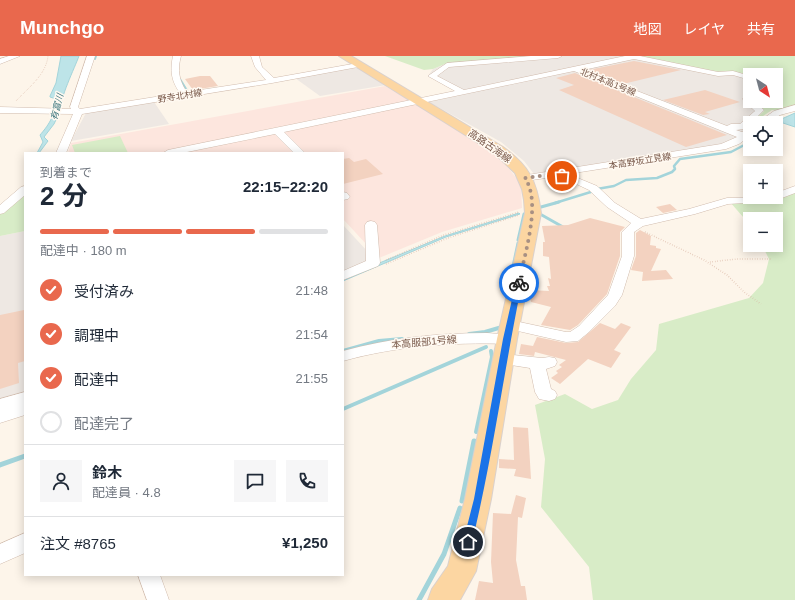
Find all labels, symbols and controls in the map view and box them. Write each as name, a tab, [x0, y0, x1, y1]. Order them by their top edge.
text: Munchgo	[20, 17, 104, 38]
text: 地図	[633, 21, 661, 37]
text: レイヤ	[683, 21, 725, 37]
text: 共有	[747, 21, 775, 37]
street label: 北村本高1号線	[579, 65, 639, 98]
north arrow	[743, 68, 783, 108]
map controls	[743, 68, 783, 252]
street label: 野寺北村線	[157, 86, 204, 104]
water label: 有富川	[49, 92, 66, 121]
button: locate	[743, 116, 783, 156]
street label: 高路古海線	[466, 127, 514, 165]
street label: 本高野坂立見線	[608, 151, 673, 171]
pin	[545, 159, 579, 193]
button: +	[743, 164, 783, 204]
text: 到着まで	[40, 165, 92, 180]
icon: bag	[551, 165, 573, 187]
text: 22:15–22:20	[243, 178, 328, 195]
text: 2 分	[40, 181, 88, 211]
button: −	[743, 212, 783, 252]
text: 配達中 · 180 m	[40, 243, 127, 258]
courier	[499, 263, 539, 303]
icon: bike	[508, 272, 530, 294]
icon: check	[40, 279, 62, 301]
text: 受付済み	[74, 283, 134, 300]
text: 21:48	[295, 283, 328, 298]
icon: check	[40, 323, 62, 345]
text: 調理中	[74, 327, 119, 344]
text: 21:54	[295, 327, 328, 342]
street label: 本高服部1号線	[391, 334, 457, 350]
icon: check	[40, 367, 62, 389]
text: 配達中	[74, 371, 119, 388]
text: 21:55	[295, 371, 328, 386]
text: 配達完了	[74, 415, 134, 432]
button: person	[40, 460, 82, 502]
button: chat	[234, 460, 276, 502]
button: phone	[286, 460, 328, 502]
text: 鈴木	[92, 464, 122, 481]
text: 配達員 · 4.8	[92, 485, 161, 500]
pin	[451, 525, 485, 559]
icon: home	[457, 531, 479, 553]
text: ¥1,250	[282, 534, 328, 551]
text: 注文 #8765	[40, 535, 116, 552]

